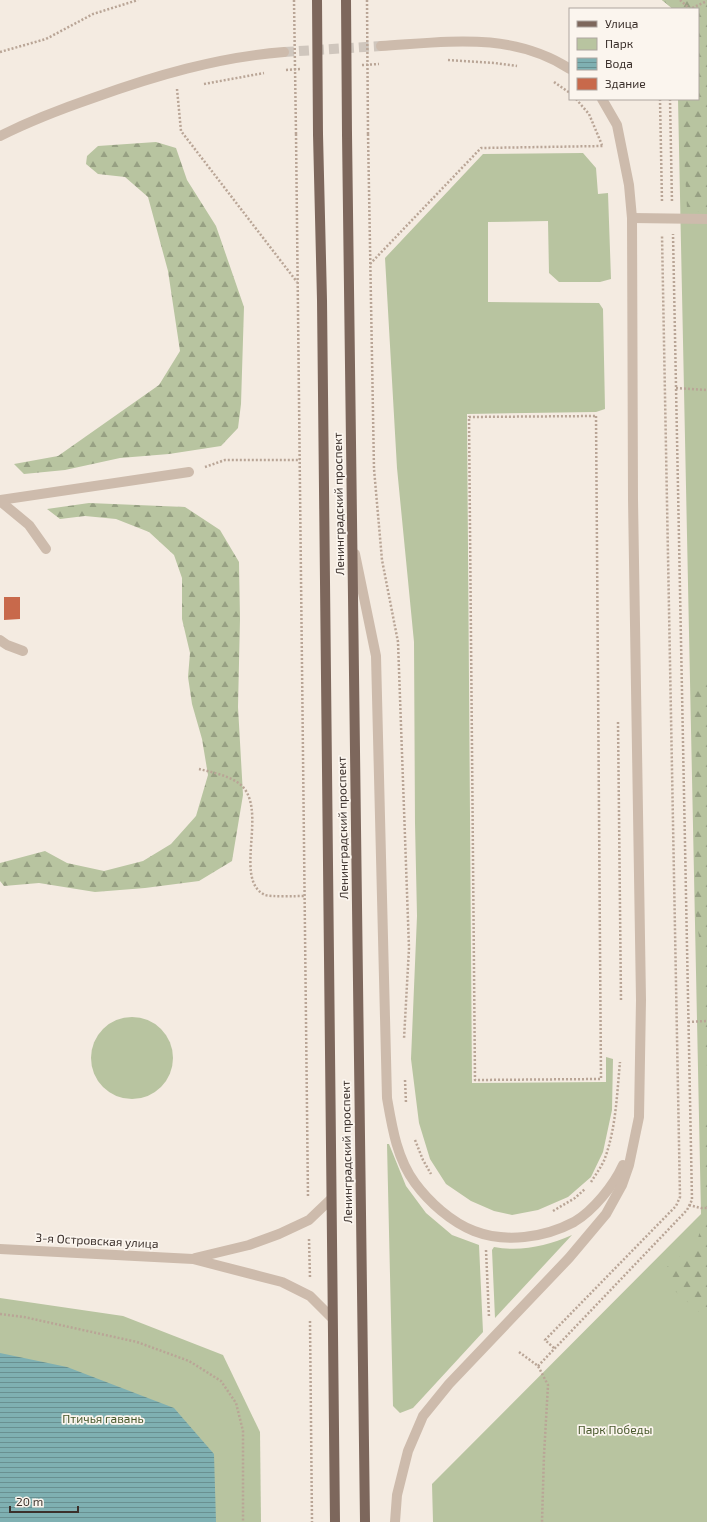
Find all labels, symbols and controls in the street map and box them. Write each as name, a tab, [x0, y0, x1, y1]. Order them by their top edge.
legend	[569, 8, 699, 100]
text: Улица	[605, 16, 638, 30]
text: Парк	[605, 36, 634, 50]
text: Вода	[605, 56, 633, 70]
text: Здание	[605, 76, 646, 90]
street label: Ленинградский проспект	[330, 432, 346, 576]
street label: Ленинградский проспект	[334, 756, 350, 900]
street label: Ленинградский проспект	[338, 1080, 354, 1224]
street label: 3-я Островская улица	[35, 1230, 159, 1251]
park label: Птичья гавань	[62, 1411, 144, 1425]
park label: Парк Победы	[578, 1422, 652, 1436]
scale bar	[10, 1488, 78, 1514]
text: 20 m	[16, 1494, 43, 1508]

